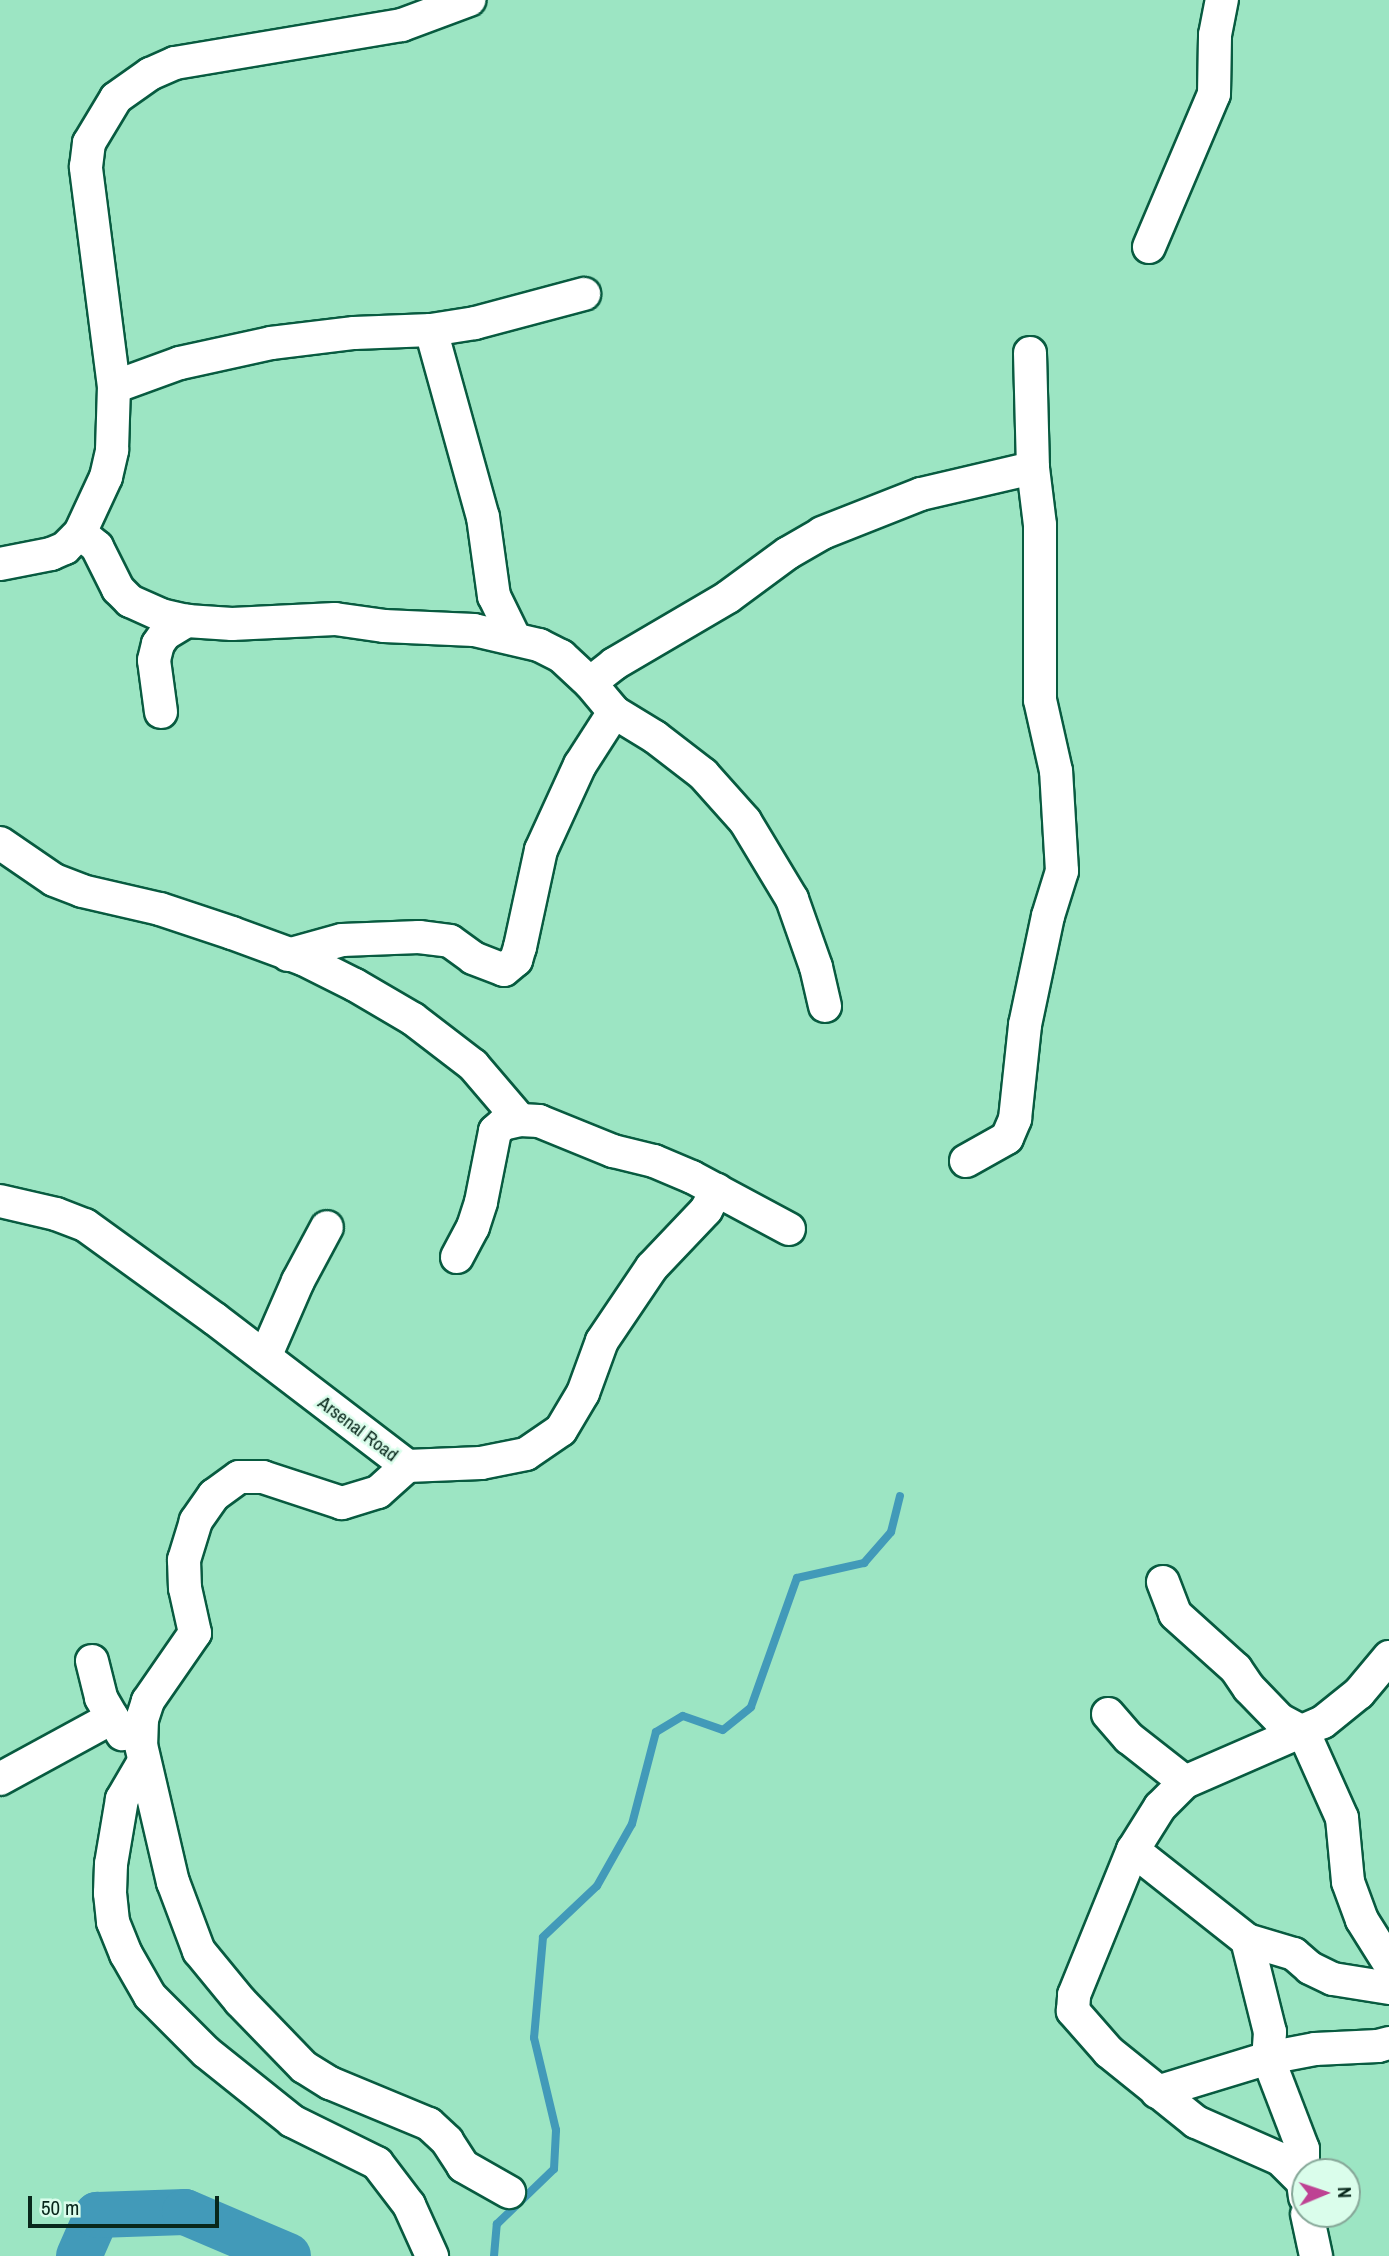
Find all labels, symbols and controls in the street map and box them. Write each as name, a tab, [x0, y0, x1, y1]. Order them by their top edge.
street label: Arsenal Road	[313, 1391, 403, 1467]
north arrow	[1291, 2158, 1361, 2228]
scale bar	[32, 2182, 222, 2226]
text: N	[1332, 2186, 1358, 2198]
text: 50 m	[41, 2193, 79, 2222]

